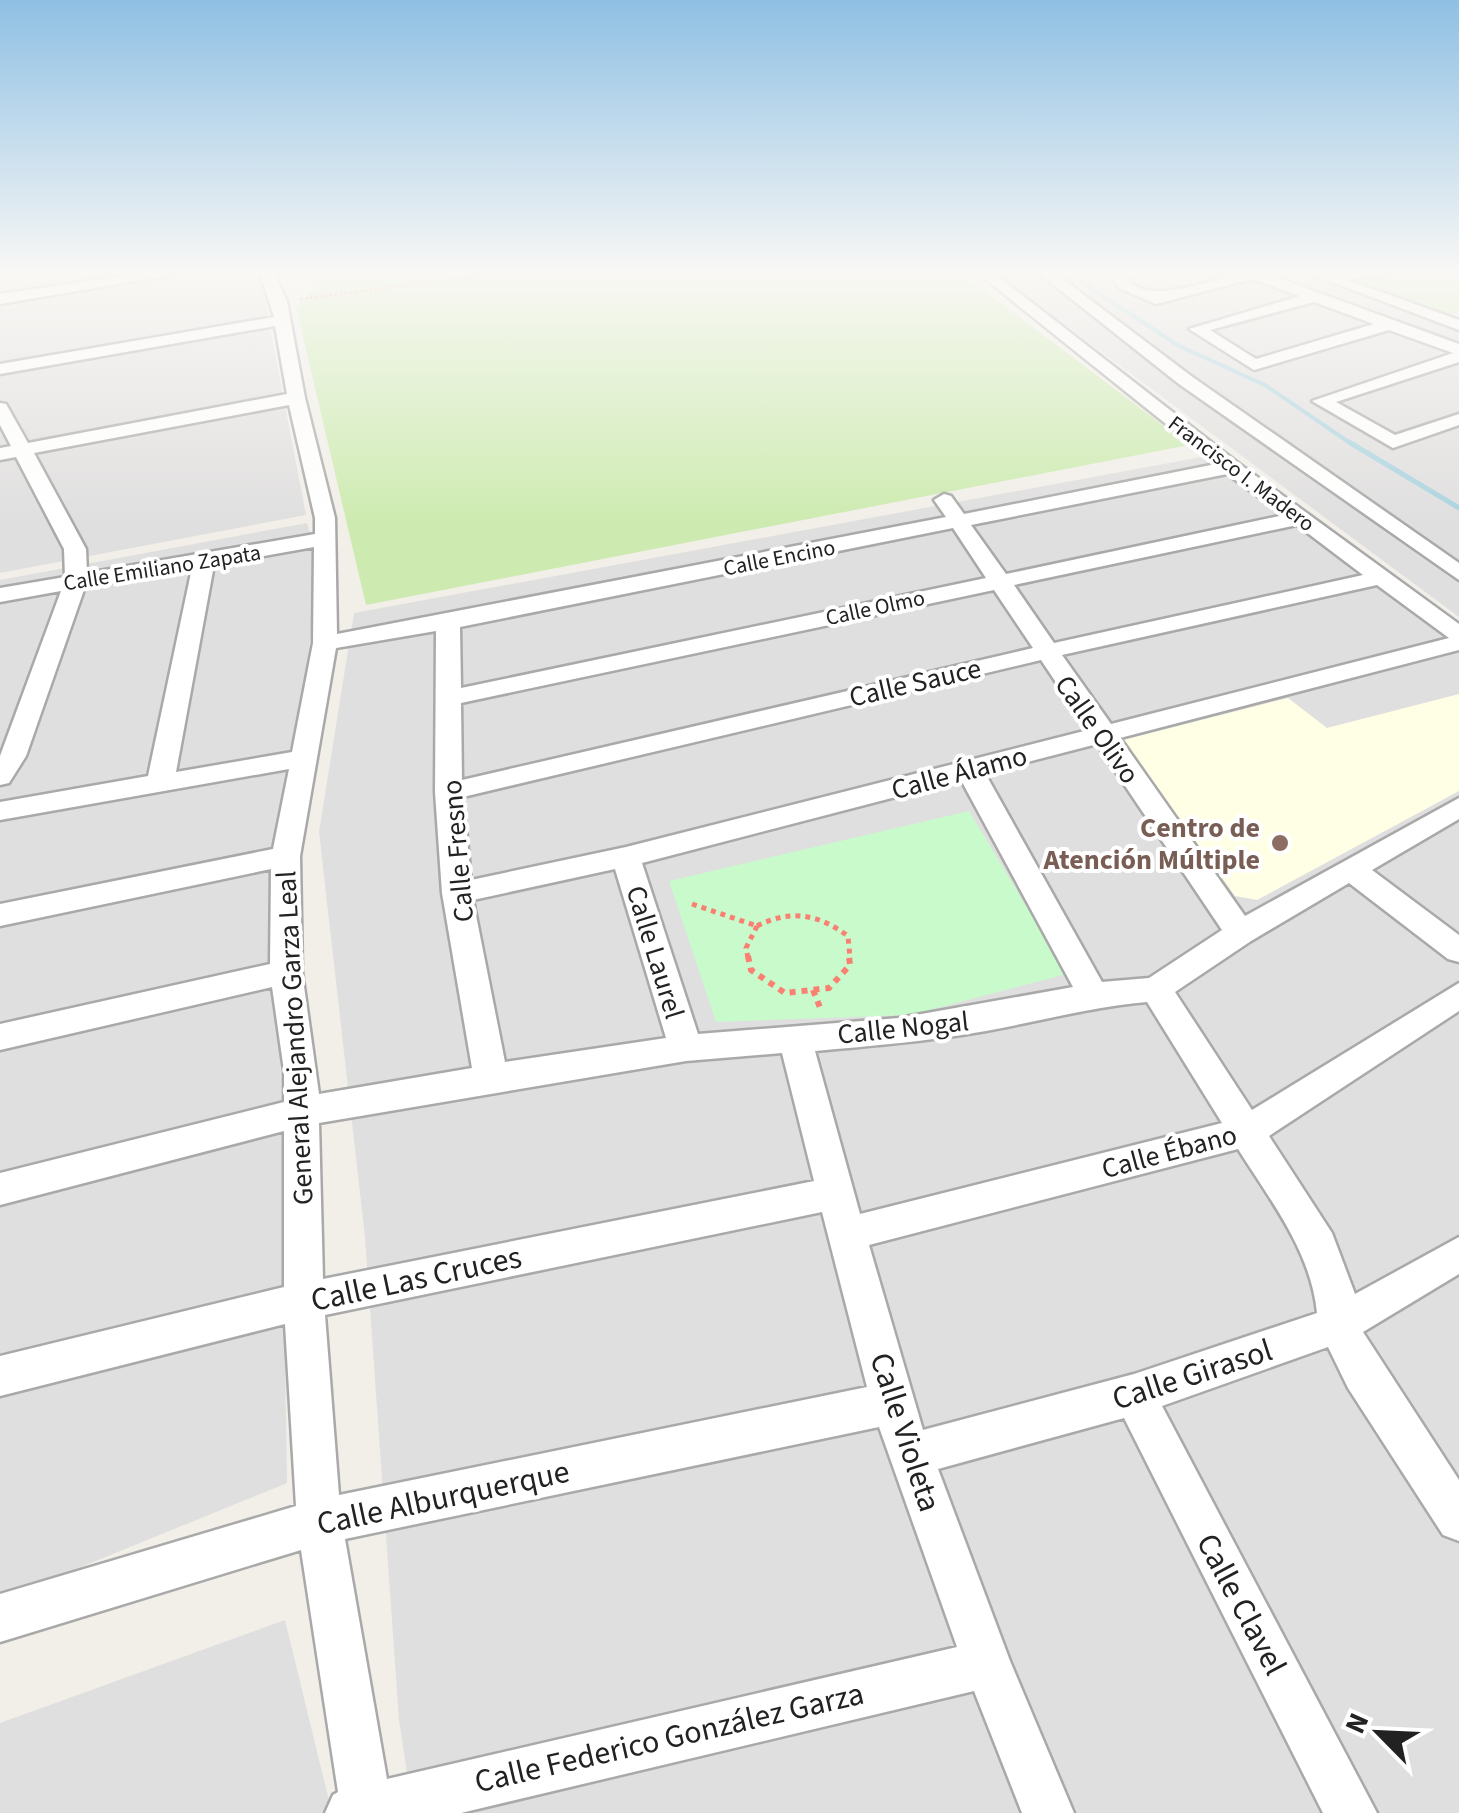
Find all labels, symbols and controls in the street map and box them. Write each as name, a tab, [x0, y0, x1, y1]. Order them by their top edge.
street label: Francisco I. Madero	[1161, 408, 1321, 540]
street label: Calle Encino	[721, 531, 838, 584]
street label: Calle Emiliano Zapata	[61, 537, 263, 599]
street label: Calle Olmo	[823, 582, 928, 634]
street label: Calle Sauce	[845, 648, 985, 718]
street label: Calle Olivo	[1045, 667, 1149, 792]
street label: Calle Álamo	[887, 736, 1031, 810]
street label: Calle Fresno	[432, 778, 484, 924]
place label: Centro de Atención Múltiple	[1042, 808, 1260, 880]
marker: Centro de Atención Múltiple	[1269, 832, 1291, 854]
street label: General Alejandro Garza Leal	[266, 870, 324, 1206]
street label: Calle Laurel	[616, 881, 694, 1024]
street label: Calle Nogal	[835, 1001, 971, 1055]
street label: Calle Ébano	[1097, 1115, 1241, 1189]
street label: Calle Las Cruces	[307, 1234, 526, 1324]
street label: Calle Girasol	[1106, 1327, 1278, 1422]
street label: Calle Violeta	[858, 1347, 952, 1518]
street label: Calle Alburquerque	[313, 1449, 574, 1547]
street label: Calle Clavel	[1185, 1525, 1298, 1683]
street label: Calle Federico González Garza	[470, 1671, 868, 1805]
north arrow	[1329, 1683, 1429, 1783]
text: N	[1335, 1707, 1379, 1740]

